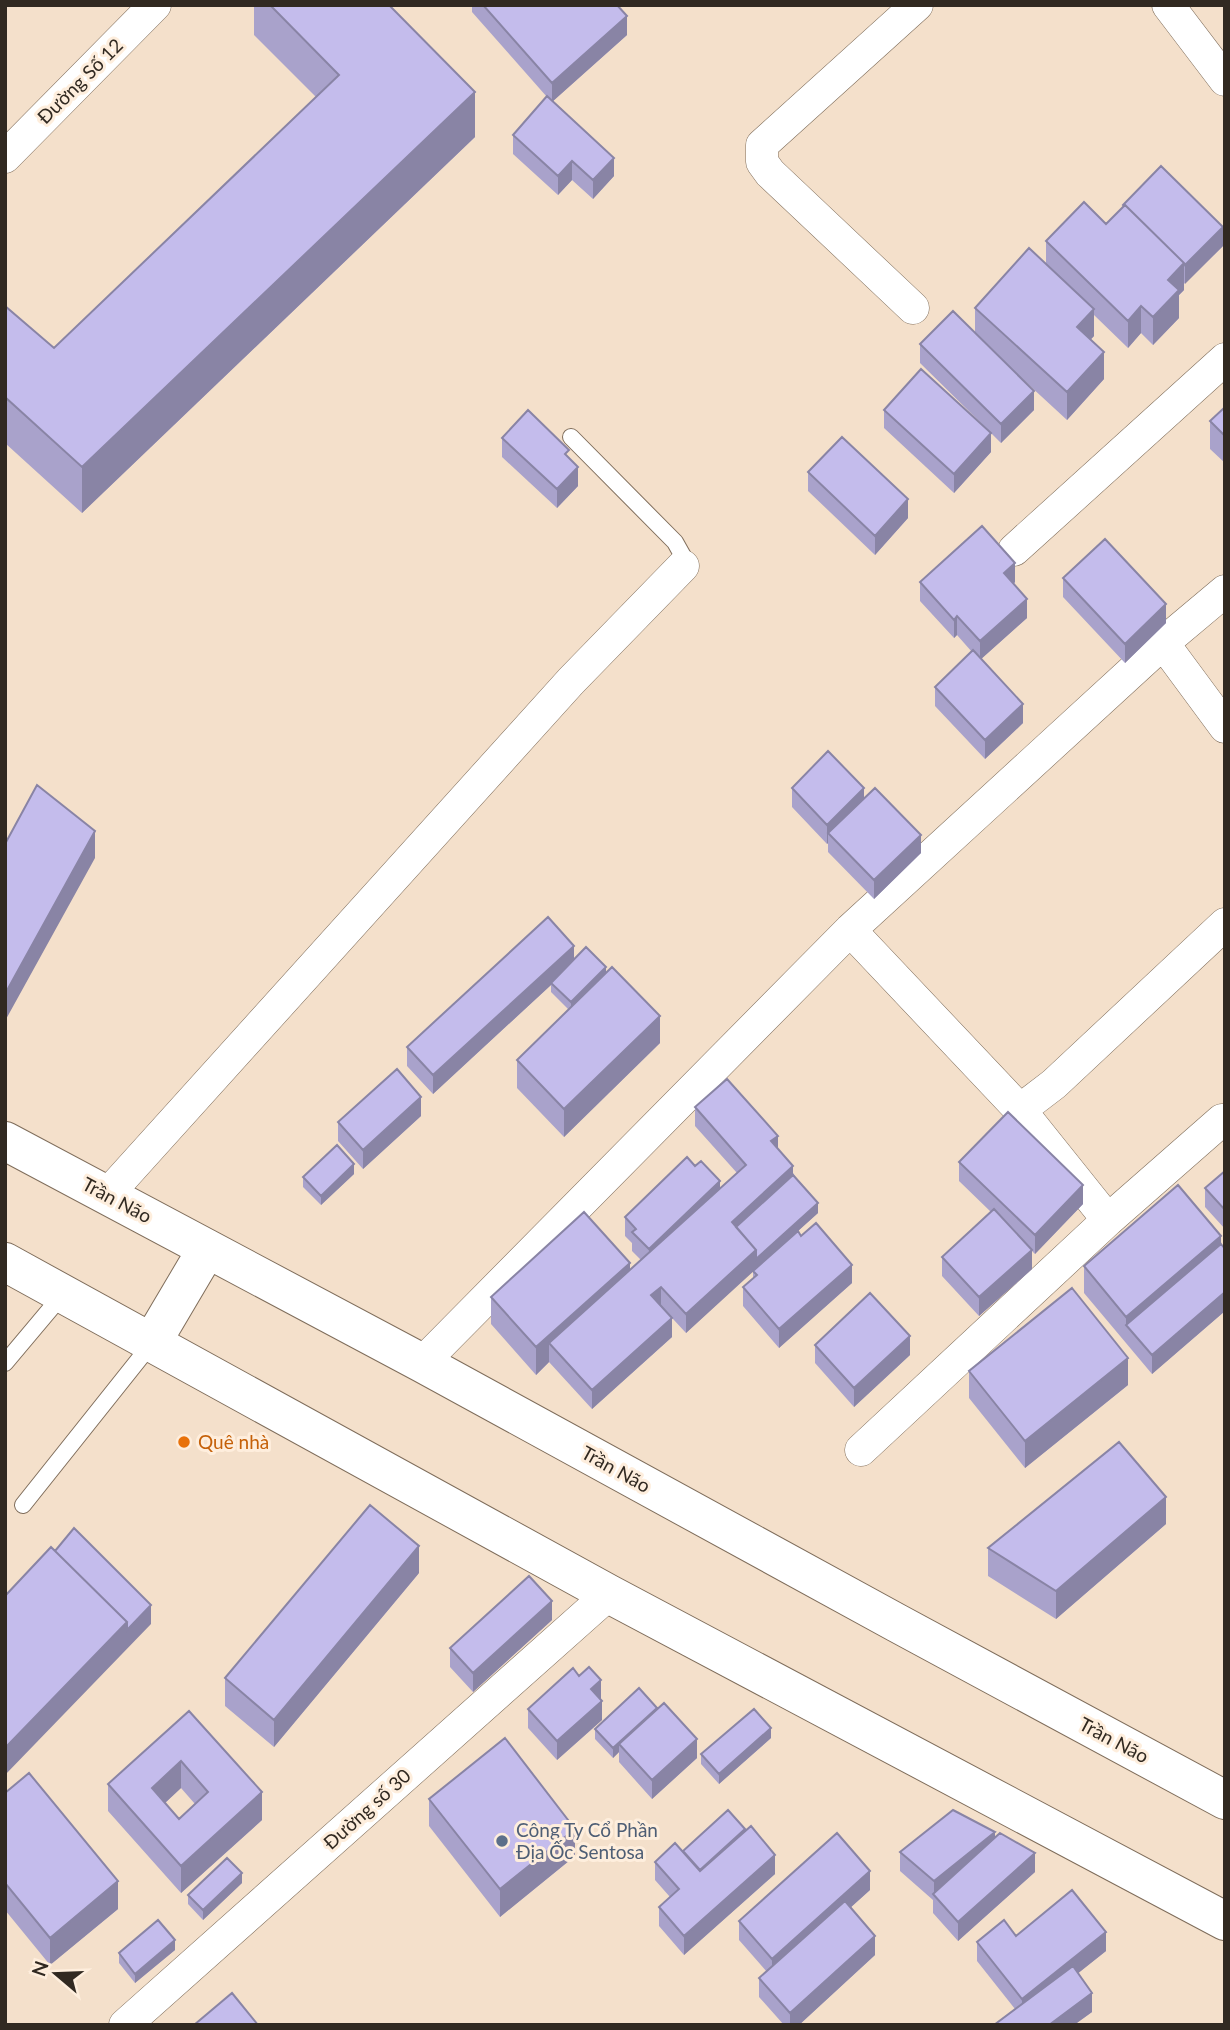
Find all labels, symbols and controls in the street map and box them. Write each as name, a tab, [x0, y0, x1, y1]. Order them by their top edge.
street label: Đường Số 12	[32, 33, 127, 128]
street label: Trần Não	[79, 1172, 156, 1227]
place label: Quê nhà	[198, 1430, 269, 1453]
marker: Quê nhà	[176, 1434, 192, 1450]
street label: Trần Não	[578, 1440, 655, 1497]
street label: Trần Não	[1076, 1712, 1153, 1767]
street label: Đường số 30	[318, 1764, 415, 1854]
place label: Công Ty Cổ Phần Địa Ốc Sentosa	[516, 1818, 658, 1863]
marker: Công Ty Cổ Phần Địa Ốc Sentosa	[494, 1833, 510, 1849]
north arrow	[21, 1939, 91, 2009]
text: N	[26, 1958, 53, 1979]

